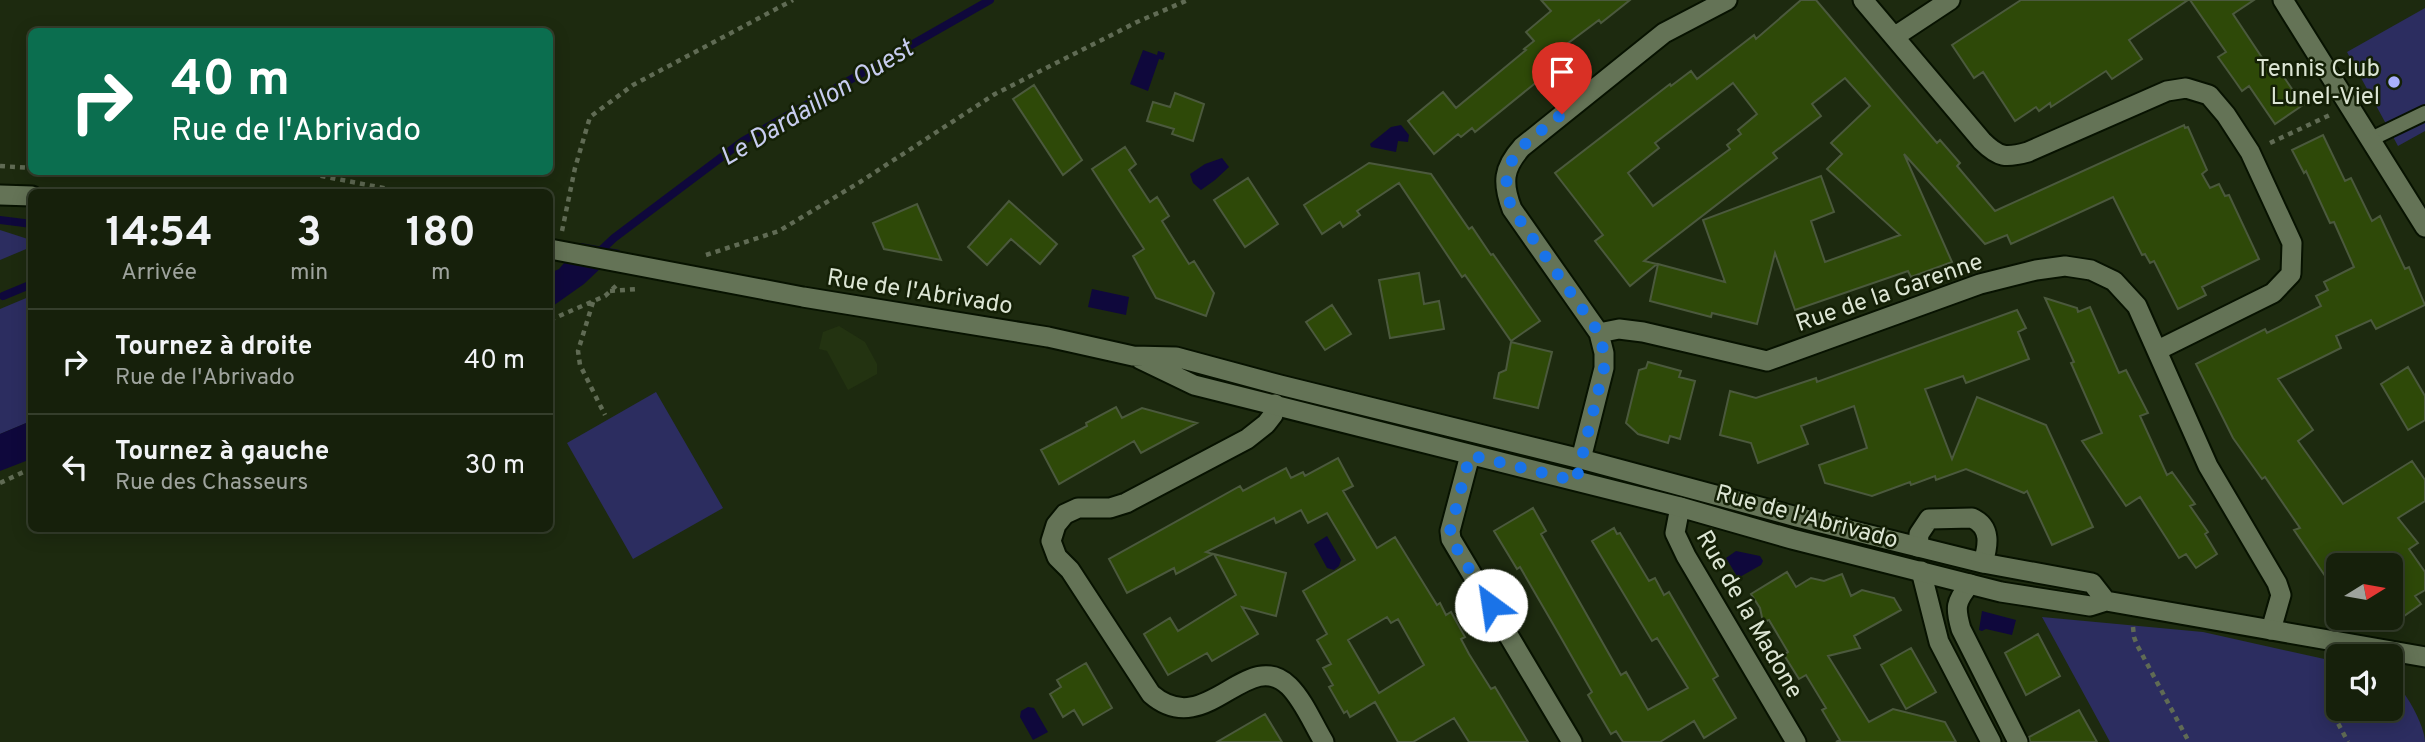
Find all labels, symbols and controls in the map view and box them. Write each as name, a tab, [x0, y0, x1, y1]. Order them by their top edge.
water label: Le Dardaillon Ouest	[715, 32, 921, 175]
pin	[1532, 42, 1592, 114]
text: 40 m	[171, 51, 290, 113]
icon: arrive	[1543, 53, 1581, 91]
place label: Tennis Club Lunel-Viel	[2256, 55, 2380, 113]
icon: right	[56, 56, 147, 147]
marker: Tennis Club Lunel-Viel	[2386, 74, 2402, 90]
text: Rue de l'Abrivado	[171, 112, 421, 152]
text: 14:54	[105, 208, 213, 261]
text: 3	[297, 208, 322, 261]
text: 180	[406, 208, 476, 261]
street label: Rue de la Garenne	[1792, 248, 1987, 340]
text: Arrivée	[121, 259, 197, 288]
text: min	[290, 259, 328, 288]
text: m	[431, 259, 450, 288]
street label: Rue de l'Abrivado	[825, 263, 1015, 322]
text: Tournez à droite	[115, 331, 312, 364]
icon: right	[56, 343, 94, 381]
text: 40 m	[464, 345, 525, 378]
text: Rue de l'Abrivado	[115, 364, 295, 393]
text: Tournez à gauche	[115, 436, 329, 469]
icon: left	[56, 448, 94, 486]
text: 30 m	[465, 450, 525, 483]
text: Rue des Chasseurs	[115, 469, 308, 498]
street label: Rue de l'Abrivado	[1712, 479, 1901, 557]
street label: Rue de la Madone	[1688, 526, 1809, 704]
north arrow	[2326, 553, 2403, 630]
map controls	[2326, 553, 2403, 721]
position arrow	[1454, 568, 1528, 642]
button: sound	[2326, 644, 2403, 721]

